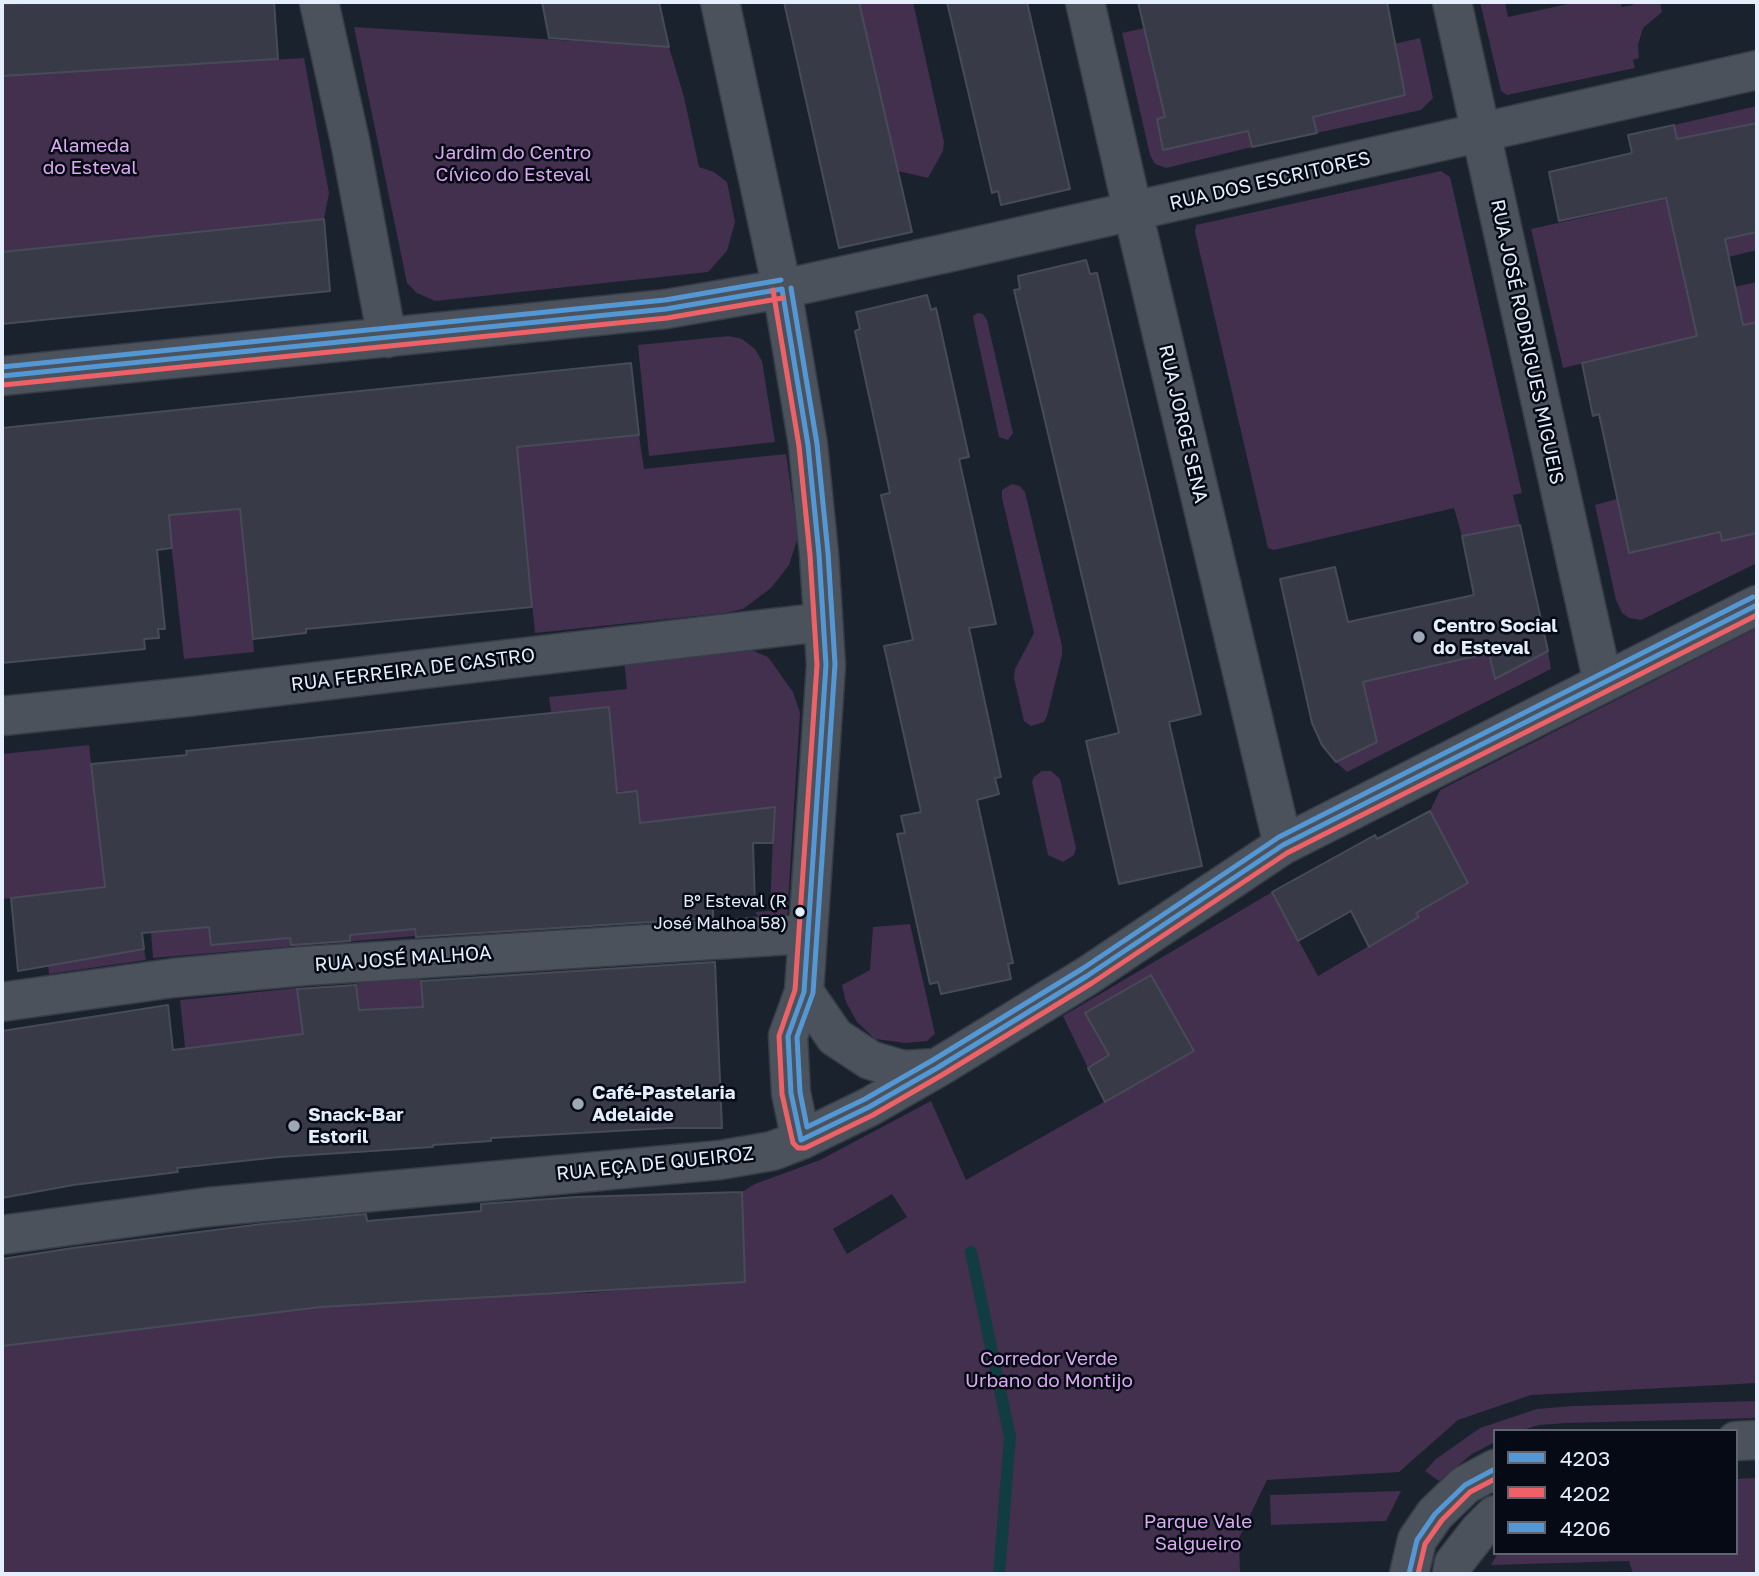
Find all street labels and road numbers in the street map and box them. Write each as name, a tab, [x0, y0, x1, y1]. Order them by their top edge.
street label: RUA DOS ESCRITORES	[1167, 147, 1373, 215]
street label: RUA JOSÉ RODRIGUES MIGUEIS	[1486, 197, 1568, 487]
street label: RUA JORGE SENA	[1154, 343, 1212, 505]
street label: RUA FERREIRA DE CASTRO	[290, 644, 536, 696]
street label: RUA JOSÉ MALHOA	[314, 941, 492, 977]
street label: RUA EÇA DE QUEIROZ	[555, 1142, 755, 1186]

